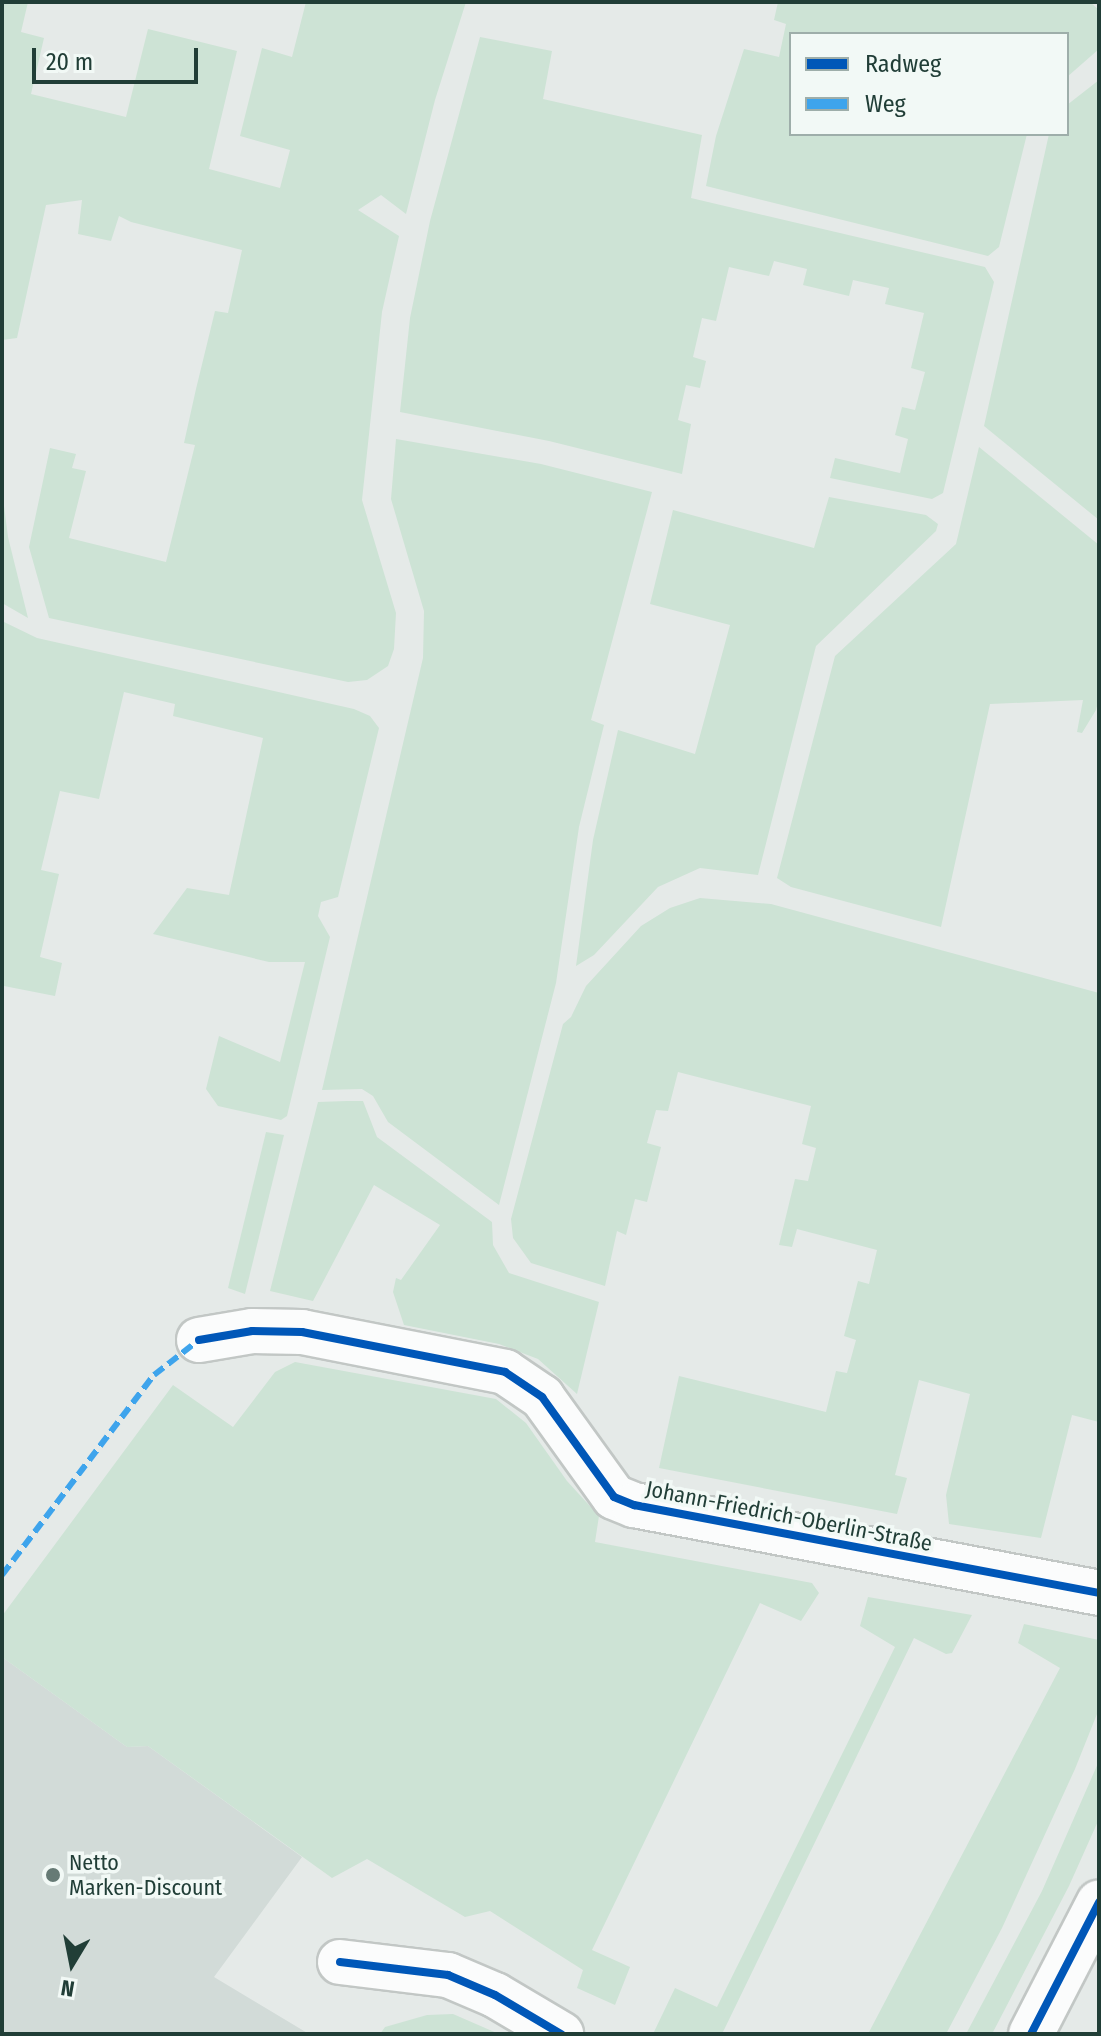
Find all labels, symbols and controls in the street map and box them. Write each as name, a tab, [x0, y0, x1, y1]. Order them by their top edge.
scale bar	[36, 32, 202, 82]
legend	[789, 32, 1069, 136]
text: 20 m	[46, 48, 93, 76]
text: Radweg	[865, 50, 941, 78]
text: Weg	[865, 90, 906, 118]
street label: Johann-Friedrich-Oberlin-Straße	[644, 1475, 934, 1557]
place label: Netto Marken-Discount	[69, 1849, 222, 1900]
marker: Netto Marken-Discount	[44, 1866, 62, 1884]
north arrow	[32, 1924, 112, 2004]
text: N	[59, 1974, 77, 2003]

